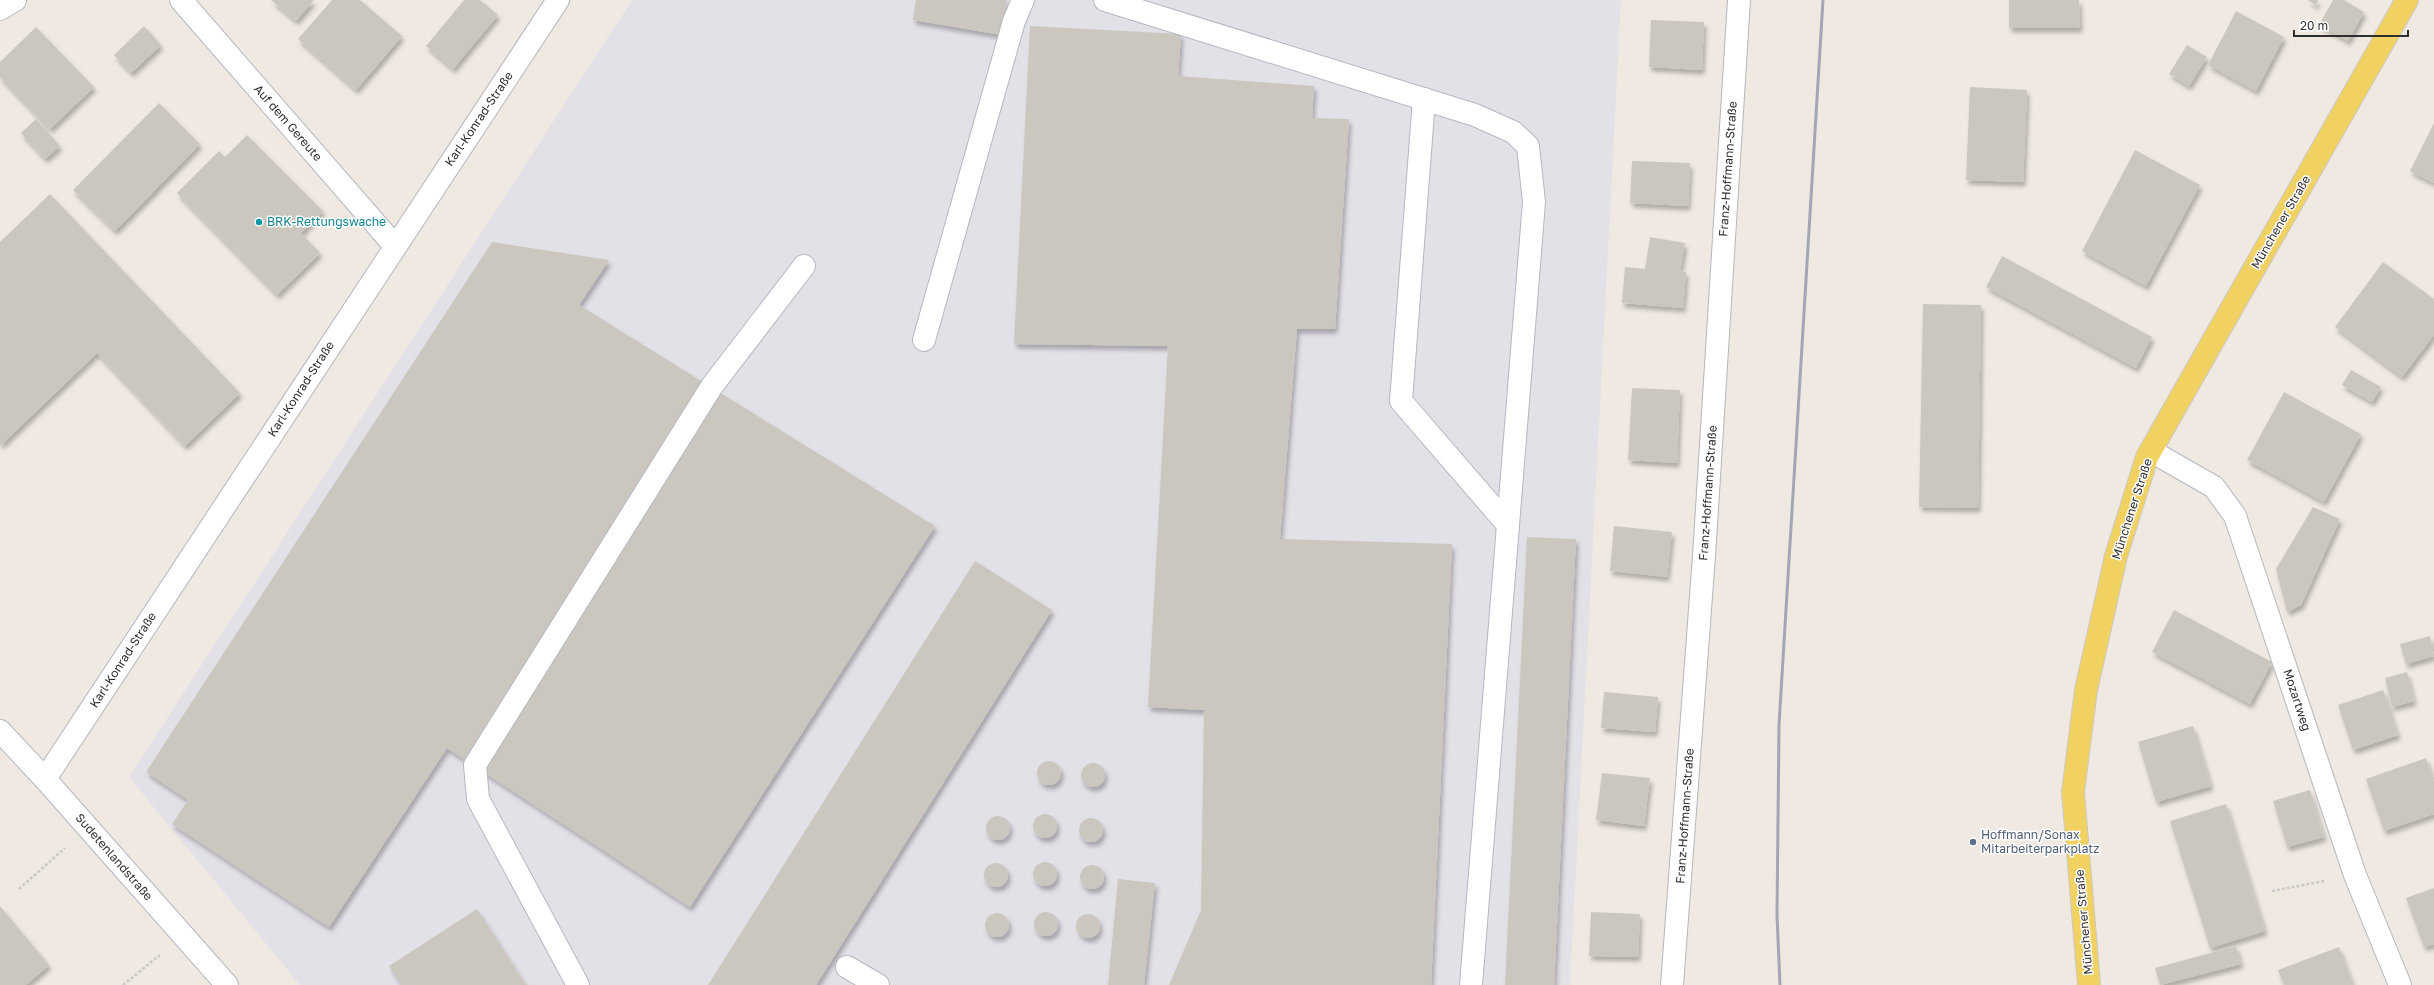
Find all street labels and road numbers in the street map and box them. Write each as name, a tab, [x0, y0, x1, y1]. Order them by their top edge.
street label: Karl-Konrad-Straße	[441, 69, 516, 169]
street label: Auf dem Gereute	[251, 81, 326, 164]
street label: Franz-Hoffmann-Straße	[1715, 101, 1740, 237]
street label: Münchener Straße	[2248, 172, 2313, 271]
street label: Karl-Konrad-Straße	[264, 338, 337, 439]
street label: Franz-Hoffmann-Straße	[1695, 425, 1720, 561]
street label: Münchener Straße	[2108, 456, 2155, 561]
street label: Karl-Konrad-Straße	[86, 609, 159, 710]
street label: Mozartweg	[2280, 667, 2315, 733]
street label: Franz-Hoffmann-Straße	[1672, 748, 1697, 884]
street label: Sudetenlandstraße	[73, 810, 156, 903]
street label: Münchener Straße	[2071, 869, 2096, 975]

